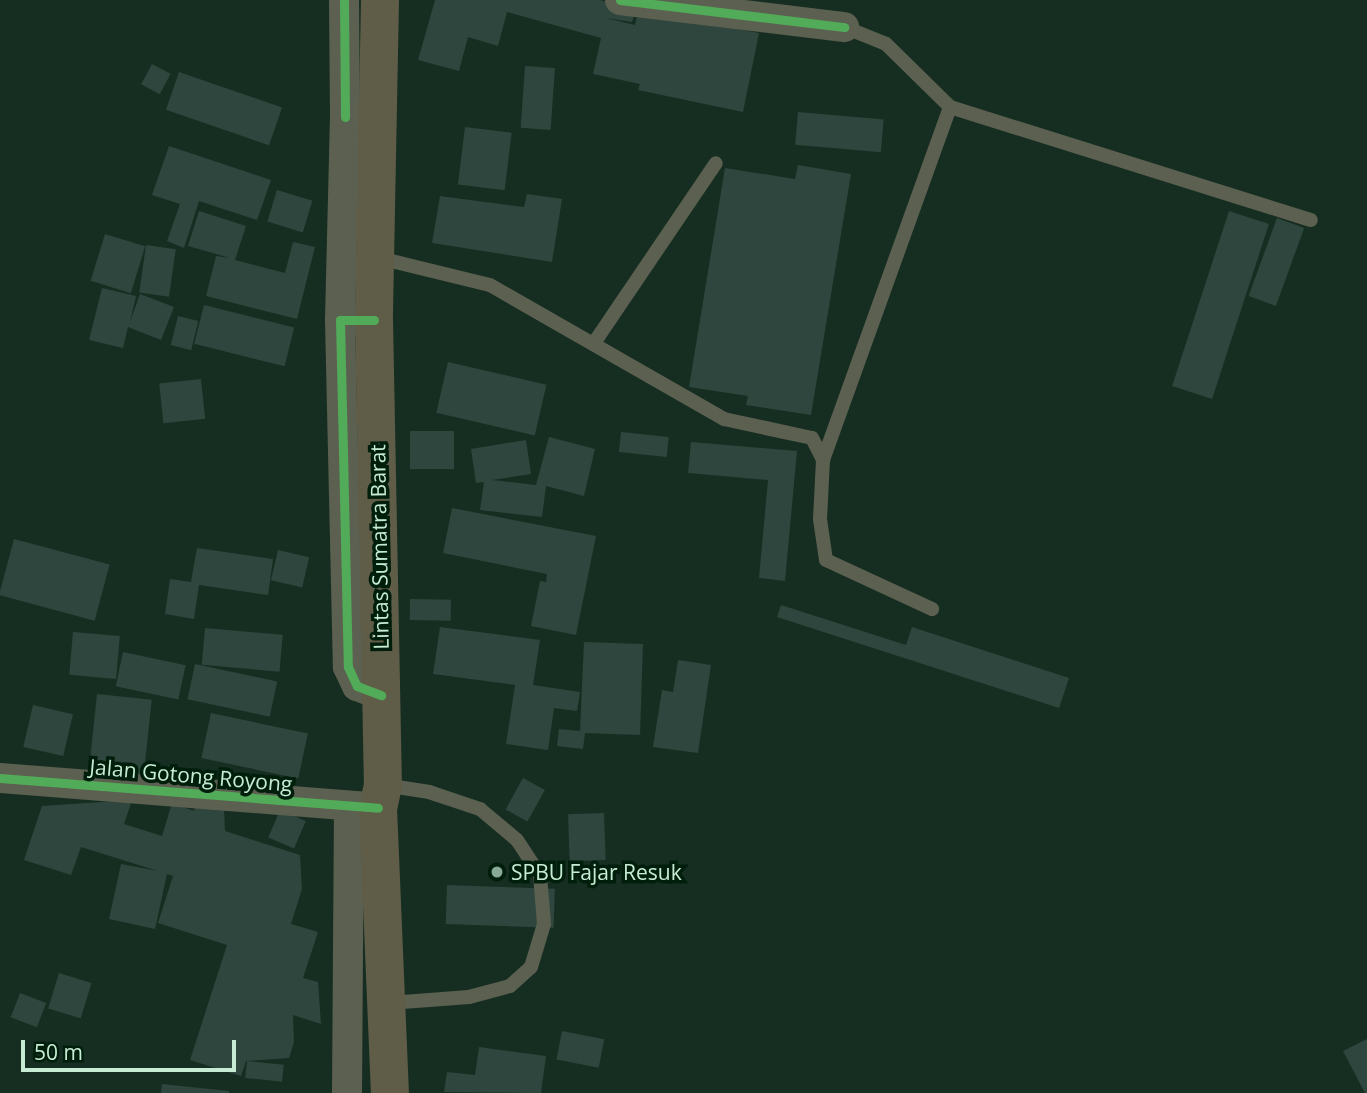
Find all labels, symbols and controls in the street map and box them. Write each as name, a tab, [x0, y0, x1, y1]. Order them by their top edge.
street label: Lintas Sumatra Barat	[365, 444, 393, 650]
street label: Jalan Gotong Royong	[89, 754, 293, 796]
place label: SPBU Fajar Resuk	[511, 859, 682, 885]
marker: SPBU Fajar Resuk	[489, 864, 505, 880]
scale bar	[24, 1026, 240, 1070]
text: 50 m	[34, 1038, 83, 1066]

